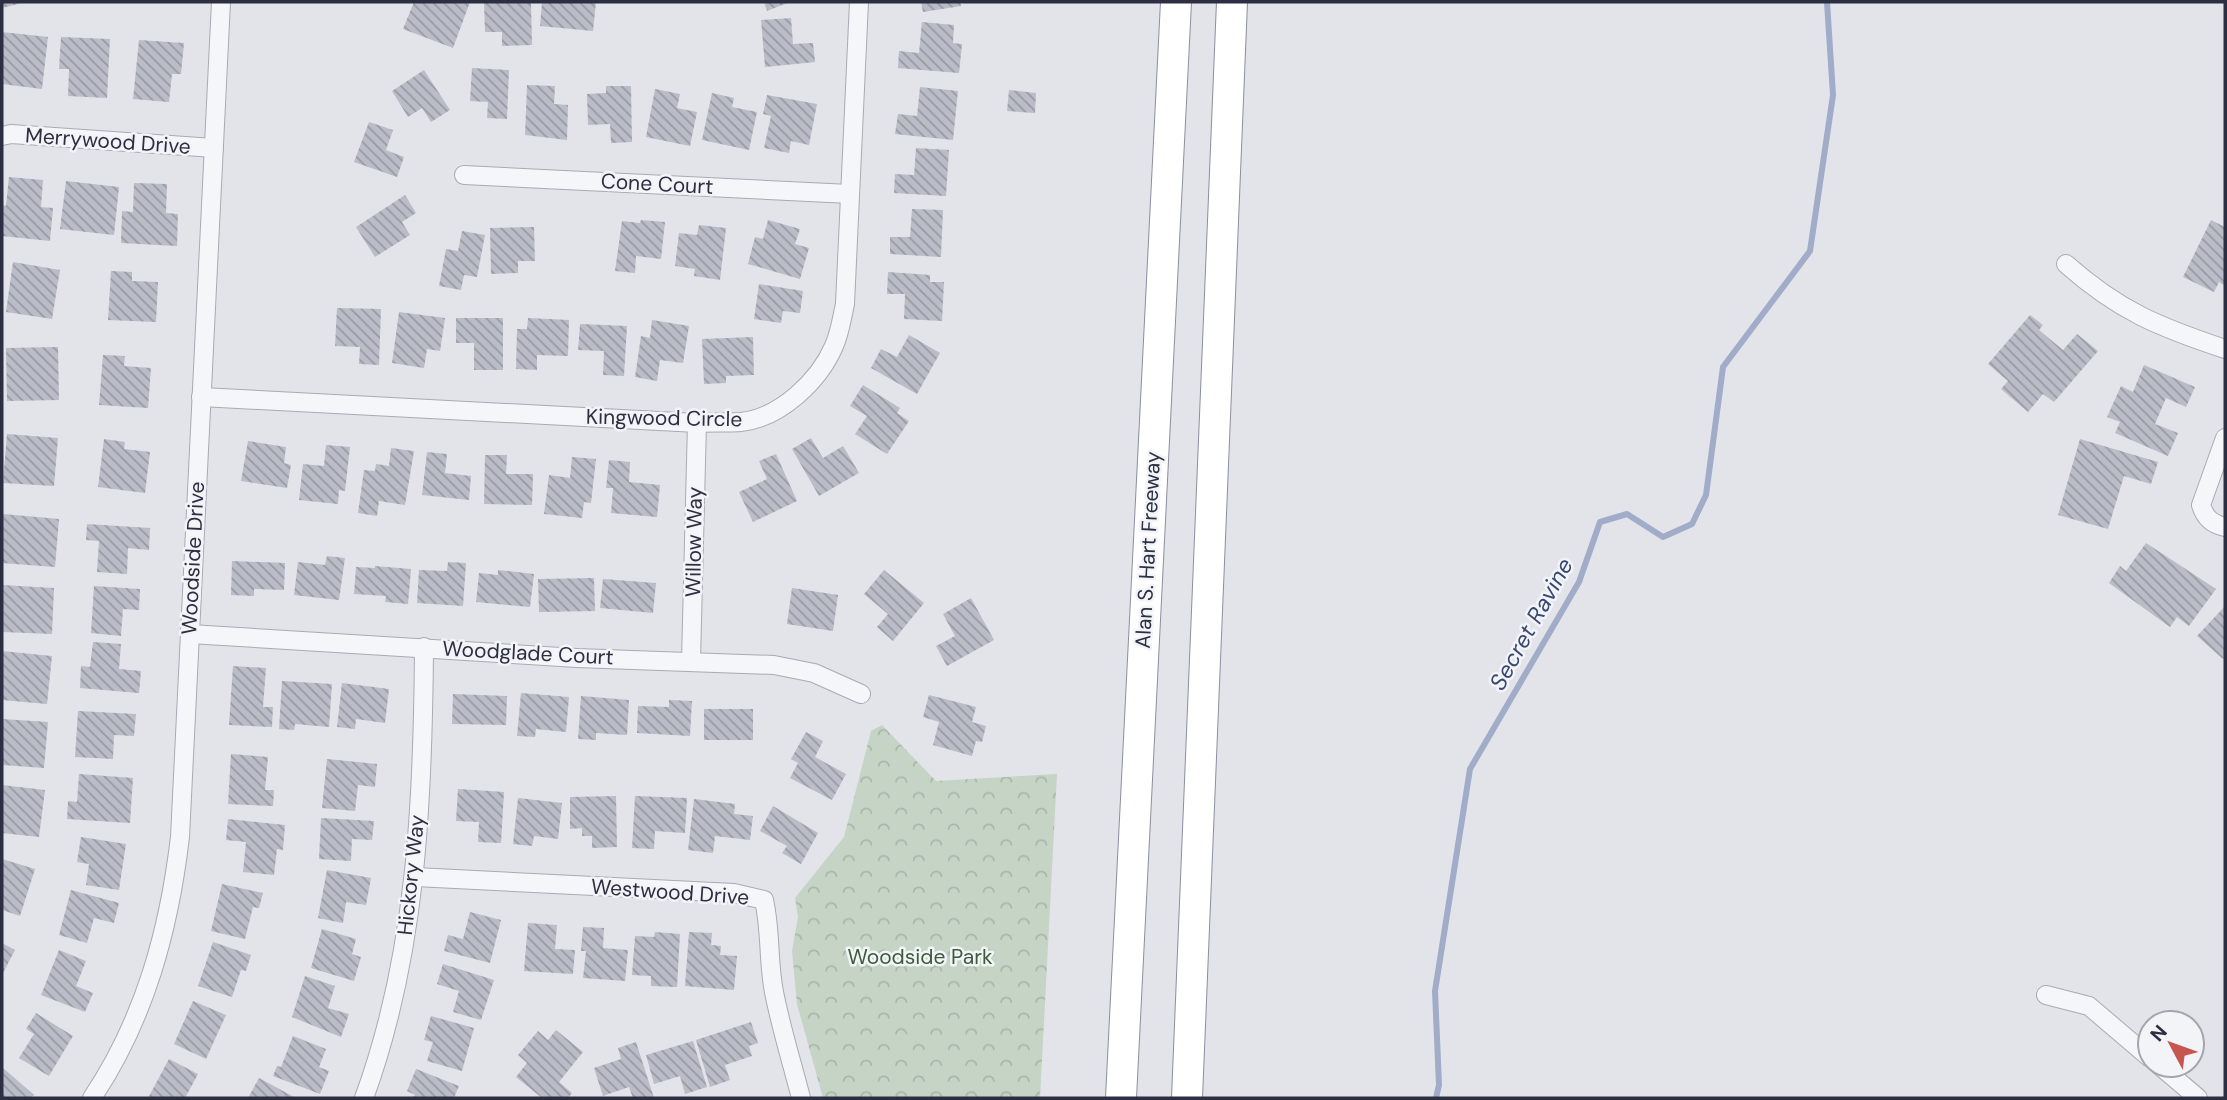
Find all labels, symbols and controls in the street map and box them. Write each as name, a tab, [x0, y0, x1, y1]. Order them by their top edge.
street label: Merrywood Drive	[24, 121, 192, 161]
street label: Cone Court	[600, 167, 714, 201]
street label: Kingwood Circle	[586, 403, 743, 433]
street label: Alan S. Hart Freeway	[1129, 450, 1167, 649]
street label: Woodside Drive	[175, 481, 211, 635]
street label: Willow Way	[679, 486, 709, 597]
water label: Secret Ravine	[1482, 553, 1580, 695]
street label: Woodglade Court	[442, 635, 614, 671]
street label: Hickory Way	[391, 813, 431, 937]
street label: Westwood Drive	[590, 873, 750, 911]
park label: Woodside Park	[847, 943, 993, 971]
north arrow	[2136, 1009, 2206, 1079]
text: N	[2145, 1020, 2173, 1047]

